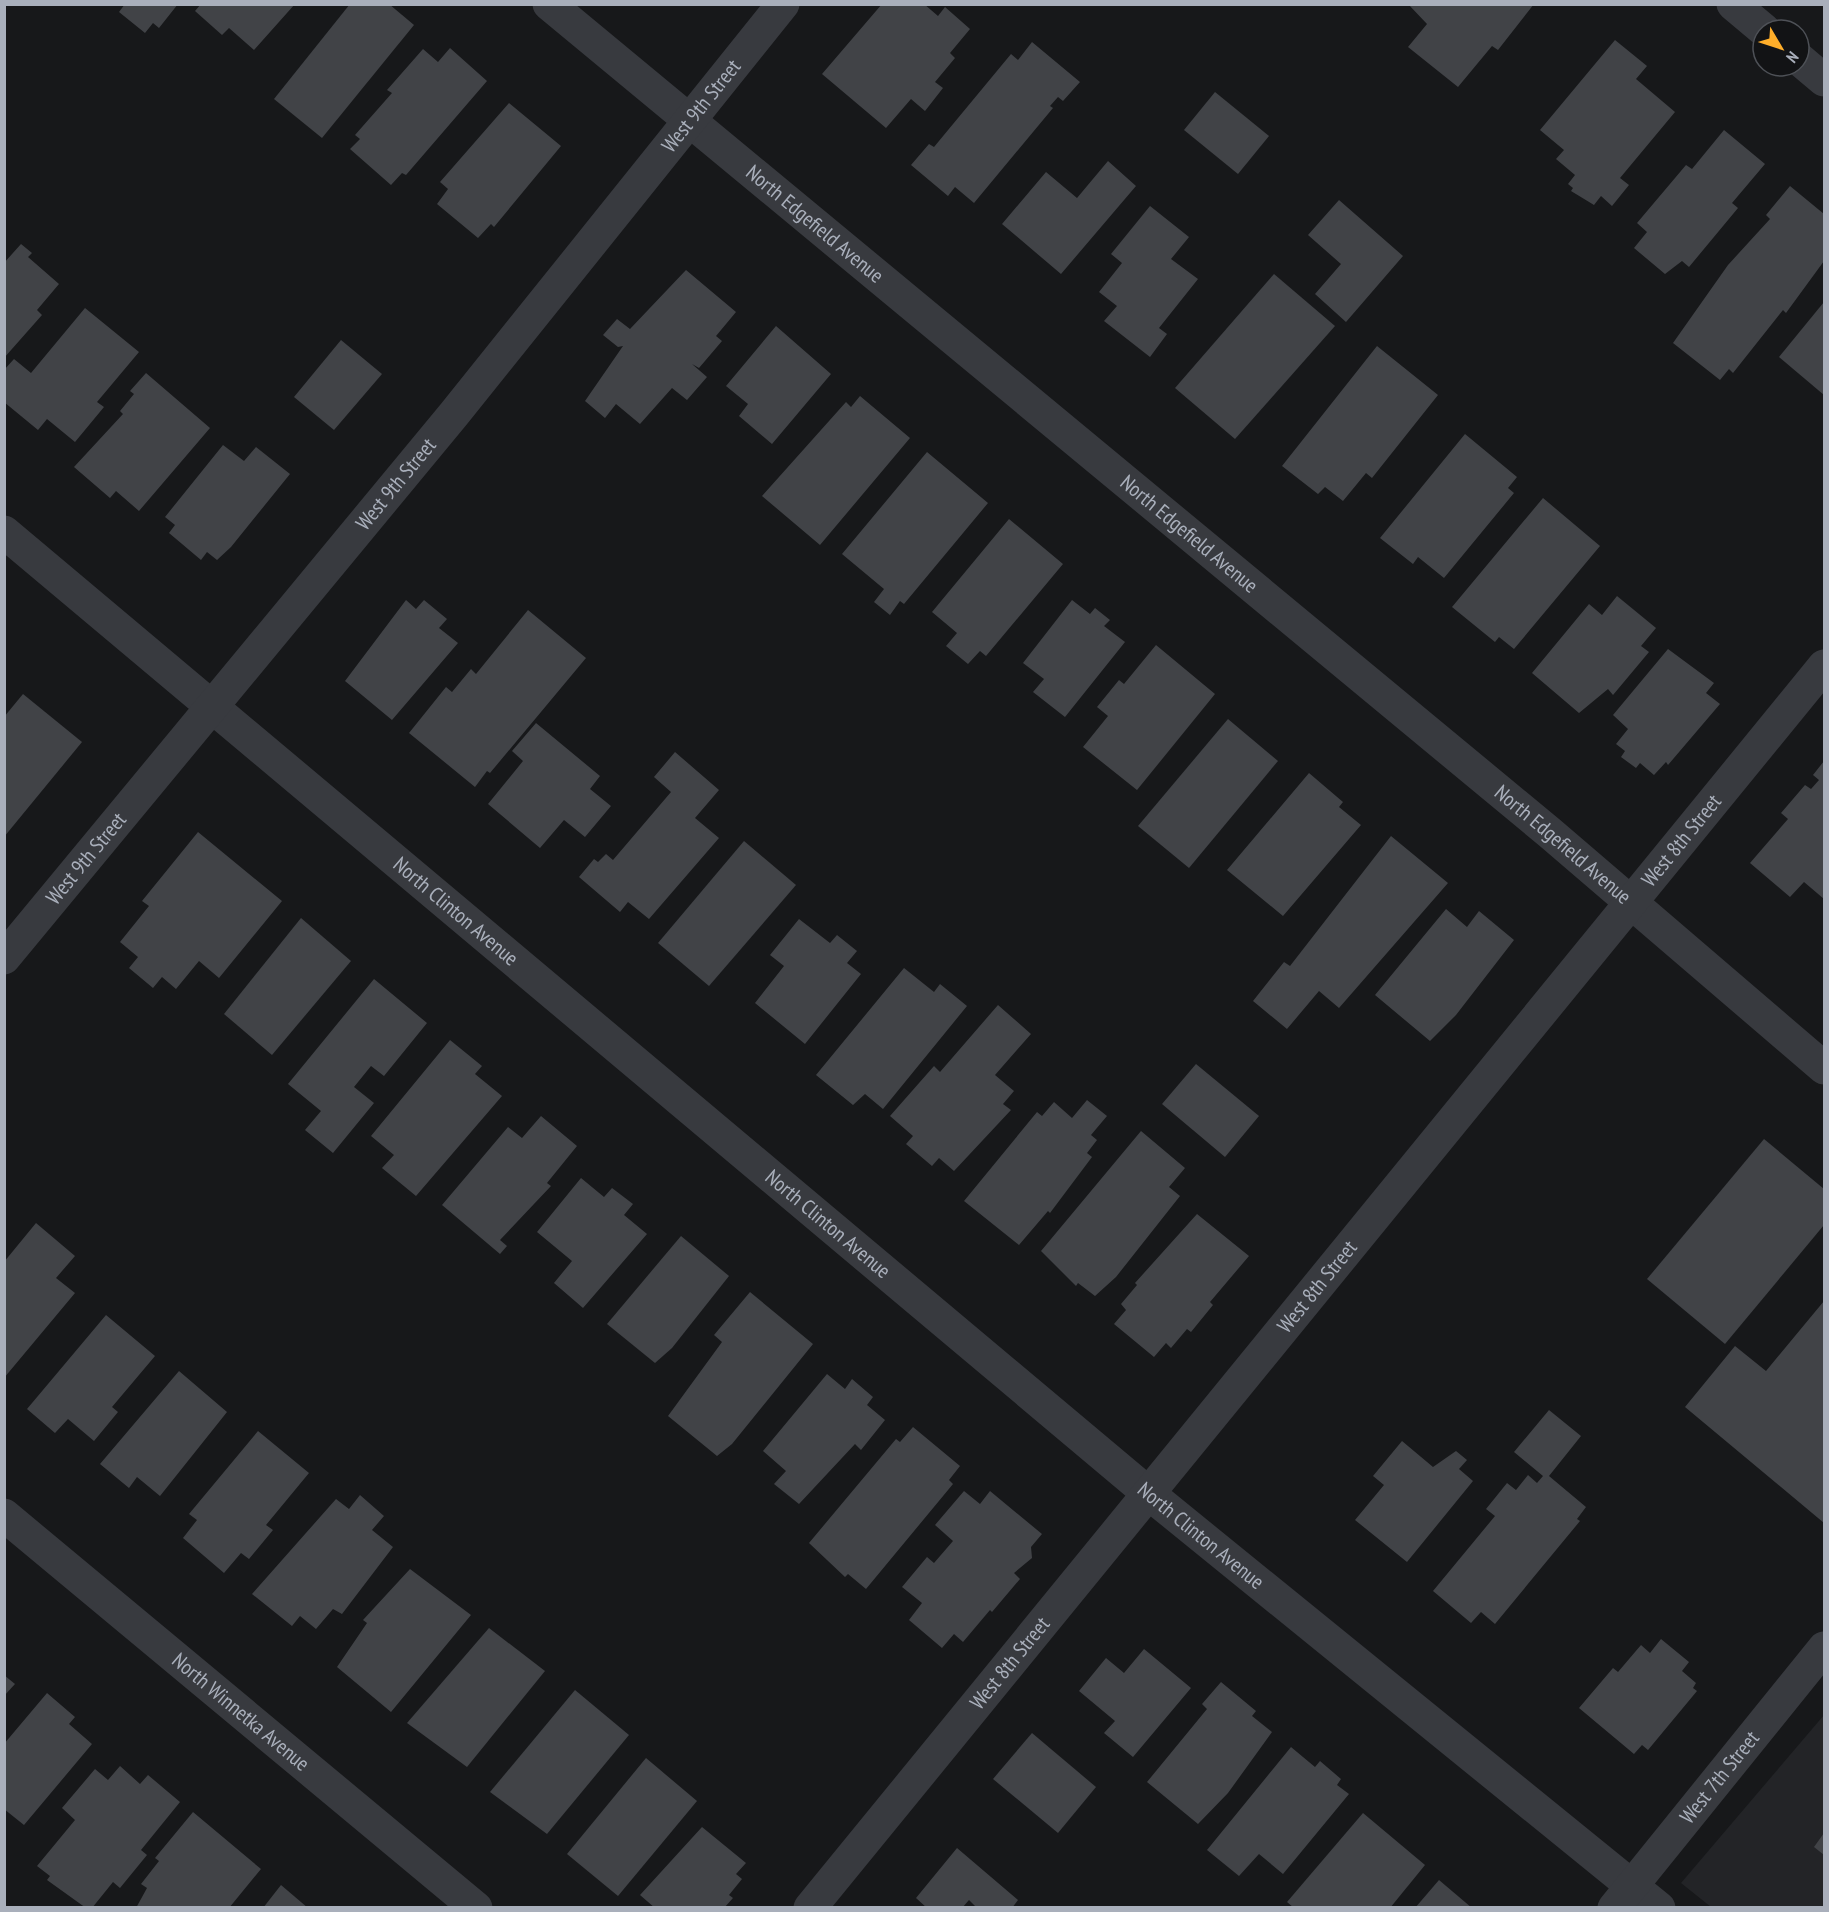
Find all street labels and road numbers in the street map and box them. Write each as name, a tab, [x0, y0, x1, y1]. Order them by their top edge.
street label: West 9th Street	[655, 53, 746, 158]
street label: North Edgefield Avenue	[741, 159, 889, 289]
street label: West 9th Street	[350, 432, 442, 536]
street label: North Edgefield Avenue	[1115, 469, 1264, 599]
street label: North Edgefield Avenue	[1489, 779, 1637, 910]
street label: West 8th Street	[1635, 788, 1727, 892]
street label: West 9th Street	[40, 806, 132, 910]
street label: North Clinton Avenue	[388, 851, 524, 971]
street label: North Clinton Avenue	[760, 1163, 896, 1284]
street label: West 8th Street	[1271, 1234, 1363, 1338]
street label: North Clinton Avenue	[1132, 1476, 1270, 1595]
street label: West 8th Street	[964, 1611, 1055, 1715]
street label: North Winnetka Avenue	[167, 1647, 315, 1777]
street label: West 7th Street	[1674, 1725, 1765, 1829]

